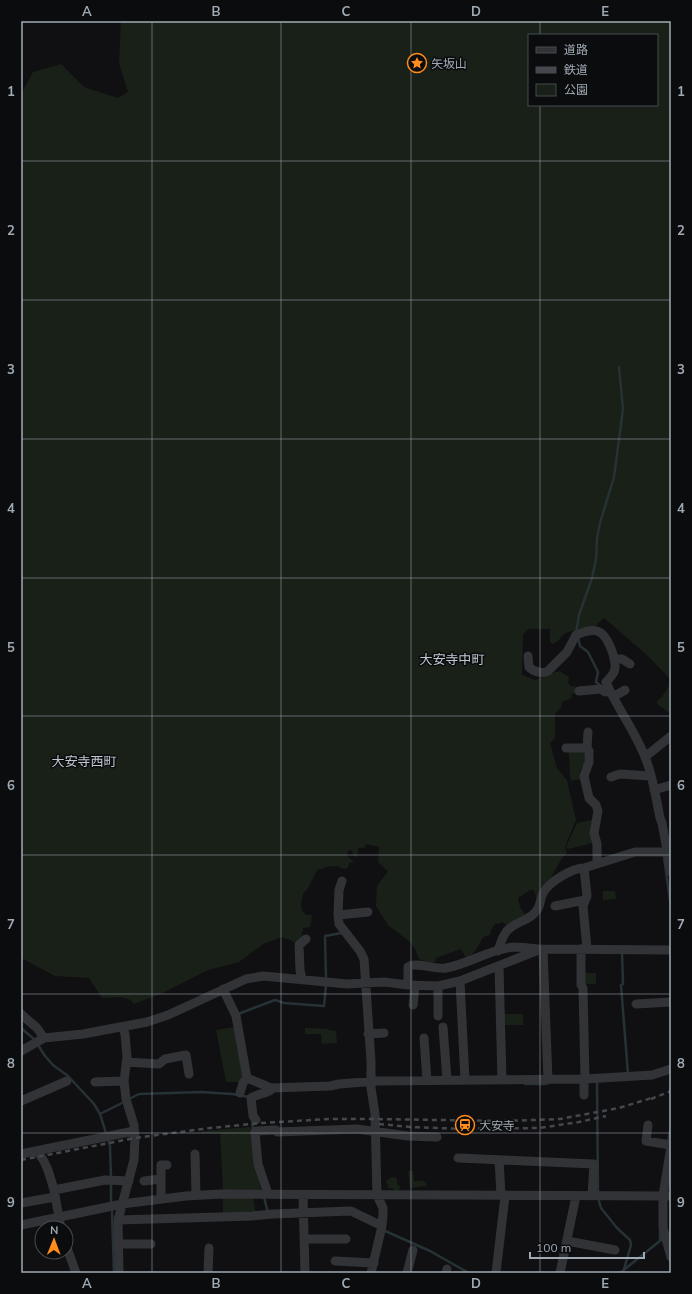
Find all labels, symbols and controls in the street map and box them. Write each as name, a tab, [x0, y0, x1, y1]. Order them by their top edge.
text: A	[82, 3, 92, 19]
text: B	[212, 3, 221, 19]
text: C	[342, 3, 351, 19]
text: D	[471, 3, 481, 19]
text: E	[601, 3, 609, 19]
legend	[528, 34, 658, 106]
text: 道路	[564, 42, 588, 57]
place icon: 矢坂山	[406, 52, 428, 74]
place label: 矢坂山	[431, 56, 467, 71]
text: 鉄道	[564, 62, 588, 77]
text: 公園	[564, 82, 588, 97]
text: 1	[7, 83, 15, 99]
text: 1	[677, 83, 685, 99]
text: 2	[7, 222, 15, 238]
text: 2	[677, 222, 685, 238]
text: 3	[7, 361, 15, 377]
text: 3	[677, 361, 685, 377]
text: 4	[7, 500, 15, 516]
text: 4	[677, 500, 685, 516]
text: 5	[7, 639, 15, 655]
text: 5	[677, 639, 685, 655]
district label: 大安寺中町	[419, 651, 485, 667]
district label: 大安寺西町	[51, 753, 117, 769]
text: 6	[7, 777, 15, 793]
text: 6	[677, 777, 685, 793]
text: 7	[7, 916, 15, 932]
text: 7	[677, 916, 685, 932]
text: 8	[7, 1055, 15, 1071]
text: 8	[677, 1055, 685, 1071]
station icon: 大安寺	[454, 1114, 476, 1136]
place label: 大安寺	[479, 1118, 515, 1133]
text: 9	[7, 1194, 15, 1210]
text: 9	[677, 1194, 685, 1210]
north arrow	[34, 1220, 74, 1260]
text: N	[50, 1223, 58, 1237]
scale bar	[530, 1234, 644, 1260]
text: 100 m	[536, 1240, 571, 1255]
text: A	[82, 1275, 92, 1291]
text: B	[212, 1275, 221, 1291]
text: C	[342, 1275, 351, 1291]
text: D	[471, 1275, 481, 1291]
text: E	[601, 1275, 609, 1291]

